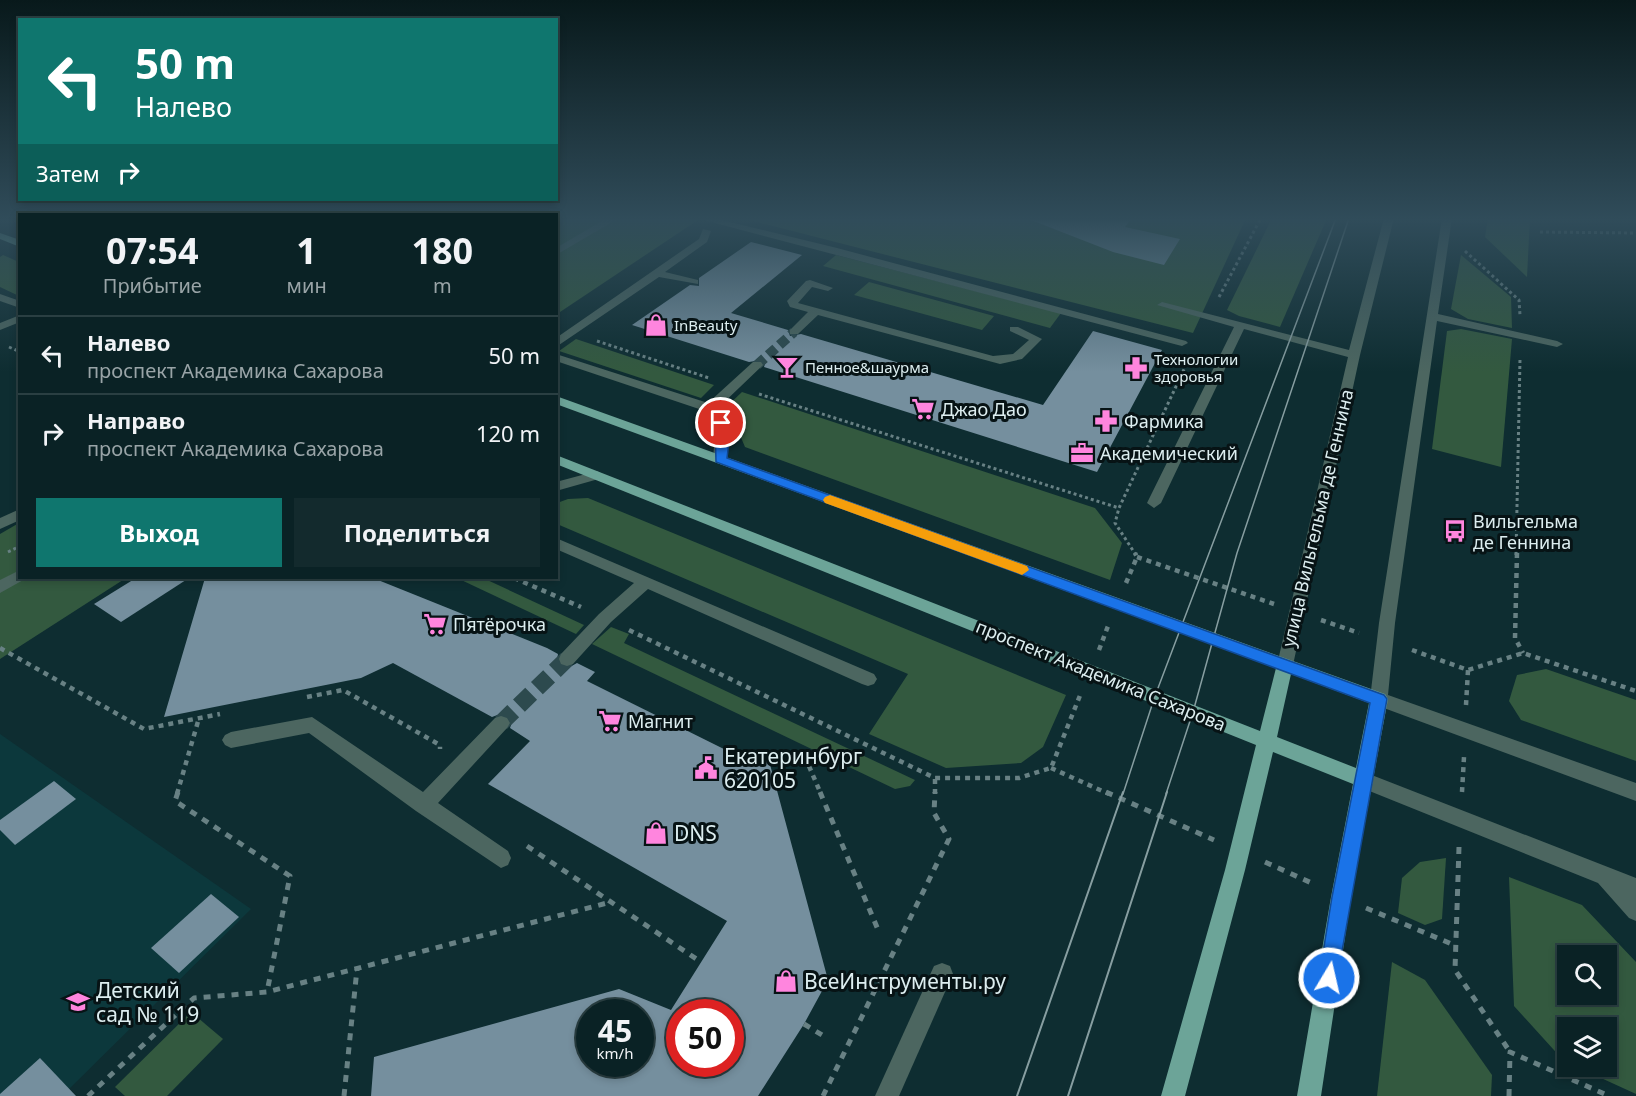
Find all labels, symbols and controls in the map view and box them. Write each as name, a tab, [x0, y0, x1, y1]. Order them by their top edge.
text: 50 m	[135, 34, 235, 91]
icon: left	[36, 42, 114, 120]
text: Налево	[135, 88, 232, 125]
icon: right	[112, 156, 145, 189]
text: Затем	[36, 158, 100, 188]
text: 07:54	[106, 226, 199, 275]
text: 1	[296, 226, 317, 275]
text: 180	[411, 226, 473, 275]
text: Прибытие	[103, 272, 202, 299]
text: мин	[287, 272, 327, 299]
text: m	[433, 272, 452, 299]
shop icon: InBeauty	[643, 312, 669, 338]
place label: InBeauty	[674, 315, 738, 335]
text: Налево	[87, 327, 170, 357]
icon: left	[36, 339, 69, 372]
text: 50 m	[489, 340, 540, 370]
place label: Технологии здоровья	[1154, 349, 1238, 386]
bar icon: Пенное&шаурма	[774, 354, 800, 380]
pharmacy icon: Технологии здоровья	[1123, 355, 1149, 381]
text: проспект Академика Сахарова	[87, 357, 384, 384]
place label: Пенное&шаурма	[805, 357, 929, 377]
street label: улица Вильгельма де Геннина	[1276, 387, 1358, 649]
supermarket icon: Джао Дао	[910, 396, 936, 422]
pin	[695, 397, 746, 448]
place label: Джао Дао	[941, 397, 1027, 421]
text: Направо	[87, 405, 185, 435]
icon: arrive	[704, 406, 737, 439]
pharmacy icon: Фармика	[1093, 408, 1119, 434]
place label: Фармика	[1124, 409, 1204, 433]
icon: right	[36, 417, 69, 450]
text: 120 m	[476, 418, 540, 448]
text: проспект Академика Сахарова	[87, 435, 384, 462]
office icon: Академический	[1069, 440, 1095, 466]
place label: Академический	[1100, 441, 1238, 465]
button: Выход	[36, 498, 282, 567]
button: Поделиться	[294, 498, 540, 567]
place label: Вильгельма де Геннина	[1473, 509, 1578, 554]
bus stop icon: Вильгельма де Геннина	[1442, 518, 1468, 544]
supermarket icon: Пятёрочка	[422, 611, 448, 637]
place label: Пятёрочка	[453, 612, 546, 636]
street label: проспект Академика Сахарова	[973, 614, 1229, 736]
supermarket icon: Магнит	[597, 708, 623, 734]
place label: Магнит	[628, 709, 693, 733]
place label: Екатеринбург 620105	[724, 742, 862, 794]
public building icon: Екатеринбург 620105	[693, 755, 719, 781]
place label: DNS	[674, 819, 717, 847]
shop icon: DNS	[643, 820, 669, 846]
map controls	[1557, 945, 1617, 1077]
button: search	[1557, 945, 1617, 1005]
position arrow	[1297, 946, 1361, 1010]
place label: ВсеИнструменты.ру	[804, 967, 1006, 995]
shop icon: ВсеИнструменты.ру	[773, 968, 799, 994]
place label: Детский сад № 119	[96, 976, 199, 1028]
school or university icon: Детский сад № 119	[65, 989, 91, 1015]
speed limit sign: 50	[666, 999, 744, 1077]
text: 45	[598, 1010, 632, 1051]
button: layers	[1557, 1017, 1617, 1077]
text: km/h	[597, 1043, 633, 1063]

